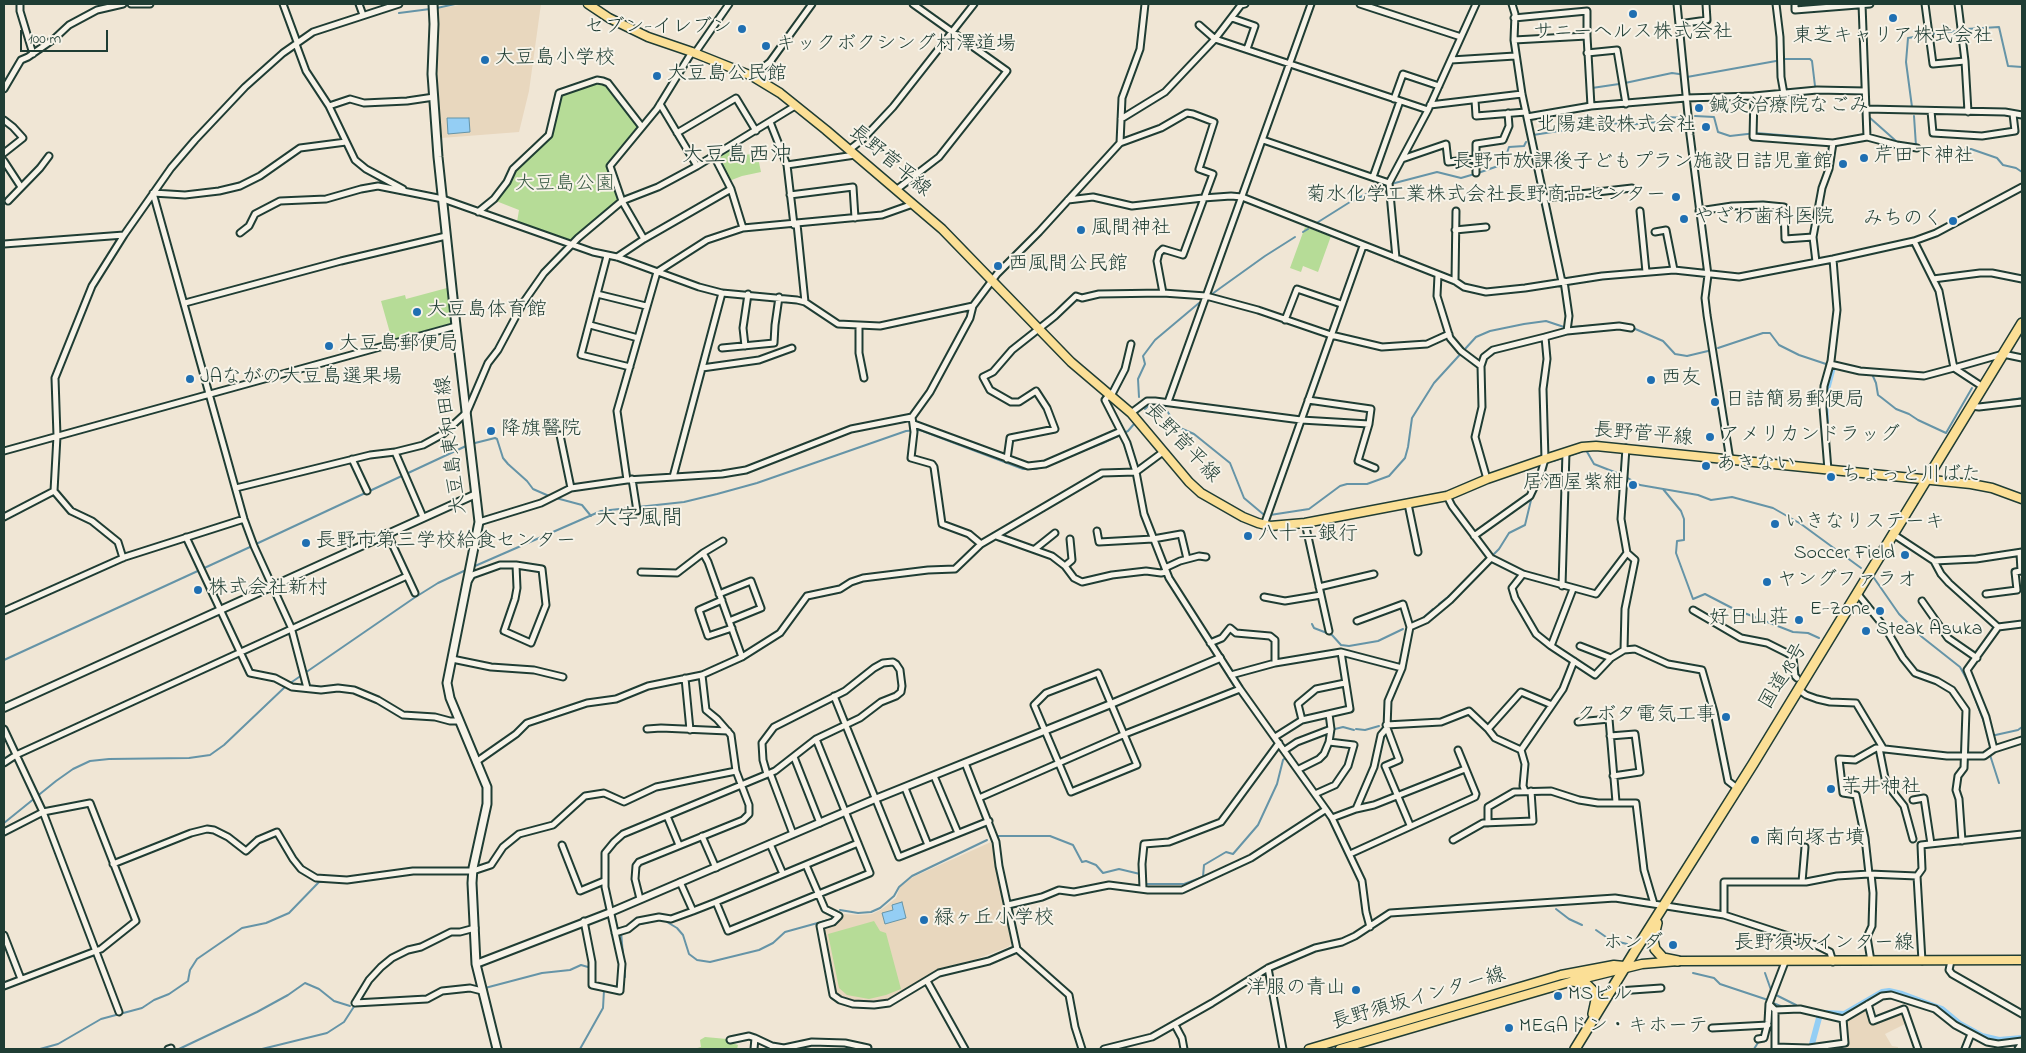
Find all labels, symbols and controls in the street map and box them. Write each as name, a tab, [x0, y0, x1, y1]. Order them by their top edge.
marker: サニーヘルス株式会社	[1627, 8, 1639, 20]
marker: 東芝キャリア株式会社	[1887, 12, 1899, 24]
place label: セブン-イレブン	[585, 17, 732, 41]
scale bar	[22, 20, 110, 52]
place label: サニーヘルス株式会社	[1533, 22, 1733, 46]
marker: セブン-イレブン	[736, 23, 748, 35]
place label: 東芝キャリア株式会社	[1793, 26, 1993, 50]
text: 100 m	[28, 28, 61, 50]
place label: キックボクシング村澤道場	[776, 34, 1016, 58]
marker: キックボクシング村澤道場	[760, 40, 772, 52]
place label: 大豆島小学校	[495, 48, 615, 72]
marker: 大豆島小学校	[479, 54, 491, 66]
place label: 大豆島公民館	[667, 64, 787, 88]
marker: 大豆島公民館	[651, 70, 663, 82]
place label: 鍼灸治療院なごみ	[1709, 96, 1869, 120]
marker: 鍼灸治療院なごみ	[1693, 102, 1705, 114]
place label: 北陽建設株式会社	[1536, 115, 1696, 139]
street label: 長野菅平線	[843, 121, 935, 203]
marker: 北陽建設株式会社	[1700, 121, 1712, 133]
district label: 大豆島西沖	[682, 144, 792, 170]
place label: 芹田下神社	[1874, 146, 1974, 170]
place label: 長野市放課後子どもプラン施設日詰児童館	[1453, 152, 1833, 176]
marker: 芹田下神社	[1858, 152, 1870, 164]
marker: 長野市放課後子どもプラン施設日詰児童館	[1837, 158, 1849, 170]
park label: 大豆島公園	[515, 174, 615, 198]
place label: 菊水化学工業株式会社長野商品センター	[1306, 185, 1666, 209]
marker: 菊水化学工業株式会社長野商品センター	[1670, 191, 1682, 203]
place label: やざわ歯科医院	[1694, 207, 1834, 231]
place label: みちのく	[1863, 209, 1943, 233]
marker: やざわ歯科医院	[1678, 213, 1690, 225]
marker: みちのく	[1947, 215, 1959, 227]
place label: 風間神社	[1091, 218, 1171, 242]
marker: 風間神社	[1075, 224, 1087, 236]
place label: 西風間公民館	[1008, 254, 1128, 278]
marker: 西風間公民館	[992, 260, 1004, 272]
place label: 大豆島体育館	[427, 300, 547, 324]
marker: 大豆島体育館	[411, 306, 423, 318]
place label: 大豆島郵便局	[339, 334, 459, 358]
marker: 大豆島郵便局	[323, 340, 335, 352]
place label: JAながの大豆島選果場	[200, 367, 402, 391]
place label: 西友	[1661, 368, 1701, 392]
marker: JAながの大豆島選果場	[184, 373, 196, 385]
street label: 大豆島東和田線	[433, 374, 473, 516]
marker: 西友	[1645, 374, 1657, 386]
place label: 日詰簡易郵便局	[1725, 390, 1865, 414]
marker: 日詰簡易郵便局	[1709, 396, 1721, 408]
street label: 長野菅平線	[1138, 399, 1224, 489]
place label: 降旗醫院	[501, 419, 581, 443]
street label: 長野菅平線	[1592, 420, 1694, 452]
marker: 降旗醫院	[485, 425, 497, 437]
place label: アメリカンドラッグ	[1720, 425, 1900, 449]
marker: アメリカンドラッグ	[1704, 431, 1716, 443]
place label: あきない	[1716, 454, 1796, 478]
marker: あきない	[1700, 460, 1712, 472]
place label: ちょっと川ばた	[1841, 465, 1981, 489]
marker: ちょっと川ばた	[1825, 471, 1837, 483]
place label: 居酒屋紫紺	[1523, 473, 1623, 497]
marker: 居酒屋紫紺	[1627, 479, 1639, 491]
district label: 大字風間	[595, 507, 683, 533]
place label: いきなりステーキ	[1785, 512, 1945, 536]
marker: いきなりステーキ	[1769, 518, 1781, 530]
place label: 八十二銀行	[1258, 524, 1358, 548]
marker: 八十二銀行	[1242, 530, 1254, 542]
place label: 長野市第三学校給食センター	[316, 531, 576, 555]
marker: 長野市第三学校給食センター	[300, 537, 312, 549]
place label: Soccer Field	[1794, 543, 1895, 567]
marker: Soccer Field	[1899, 549, 1911, 561]
place label: ヤングファラオ	[1777, 570, 1917, 594]
marker: ヤングファラオ	[1761, 576, 1773, 588]
place label: 株式会社新村	[208, 578, 328, 602]
marker: 株式会社新村	[192, 584, 204, 596]
place label: E-Zone	[1810, 599, 1870, 623]
marker: E-Zone	[1874, 605, 1886, 617]
place label: 好日山荘	[1709, 608, 1789, 632]
marker: 好日山荘	[1793, 614, 1805, 626]
place label: Steak Asuka	[1876, 619, 1983, 643]
marker: Steak Asuka	[1860, 625, 1872, 637]
street label: 国道18号	[1756, 639, 1814, 715]
place label: クボタ電気工事	[1576, 705, 1716, 729]
marker: クボタ電気工事	[1720, 711, 1732, 723]
place label: 芋井神社	[1841, 777, 1921, 801]
marker: 芋井神社	[1825, 783, 1837, 795]
place label: 南向塚古墳	[1765, 828, 1865, 852]
marker: 南向塚古墳	[1749, 834, 1761, 846]
place label: 緑ヶ丘小学校	[934, 908, 1054, 932]
marker: 緑ヶ丘小学校	[918, 914, 930, 926]
place label: ホンダ	[1603, 933, 1663, 957]
street label: 長野須坂インター線	[1734, 933, 1914, 957]
marker: ホンダ	[1667, 939, 1679, 951]
street label: 長野須坂インター線	[1329, 964, 1509, 1036]
place label: 洋服の青山	[1246, 978, 1346, 1002]
marker: 洋服の青山	[1350, 984, 1362, 996]
place label: MSビル	[1568, 984, 1633, 1008]
marker: MSビル	[1552, 990, 1564, 1002]
place label: MEGAドン・キホーテ	[1519, 1016, 1708, 1040]
marker: MEGAドン・キホーテ	[1503, 1022, 1515, 1034]

